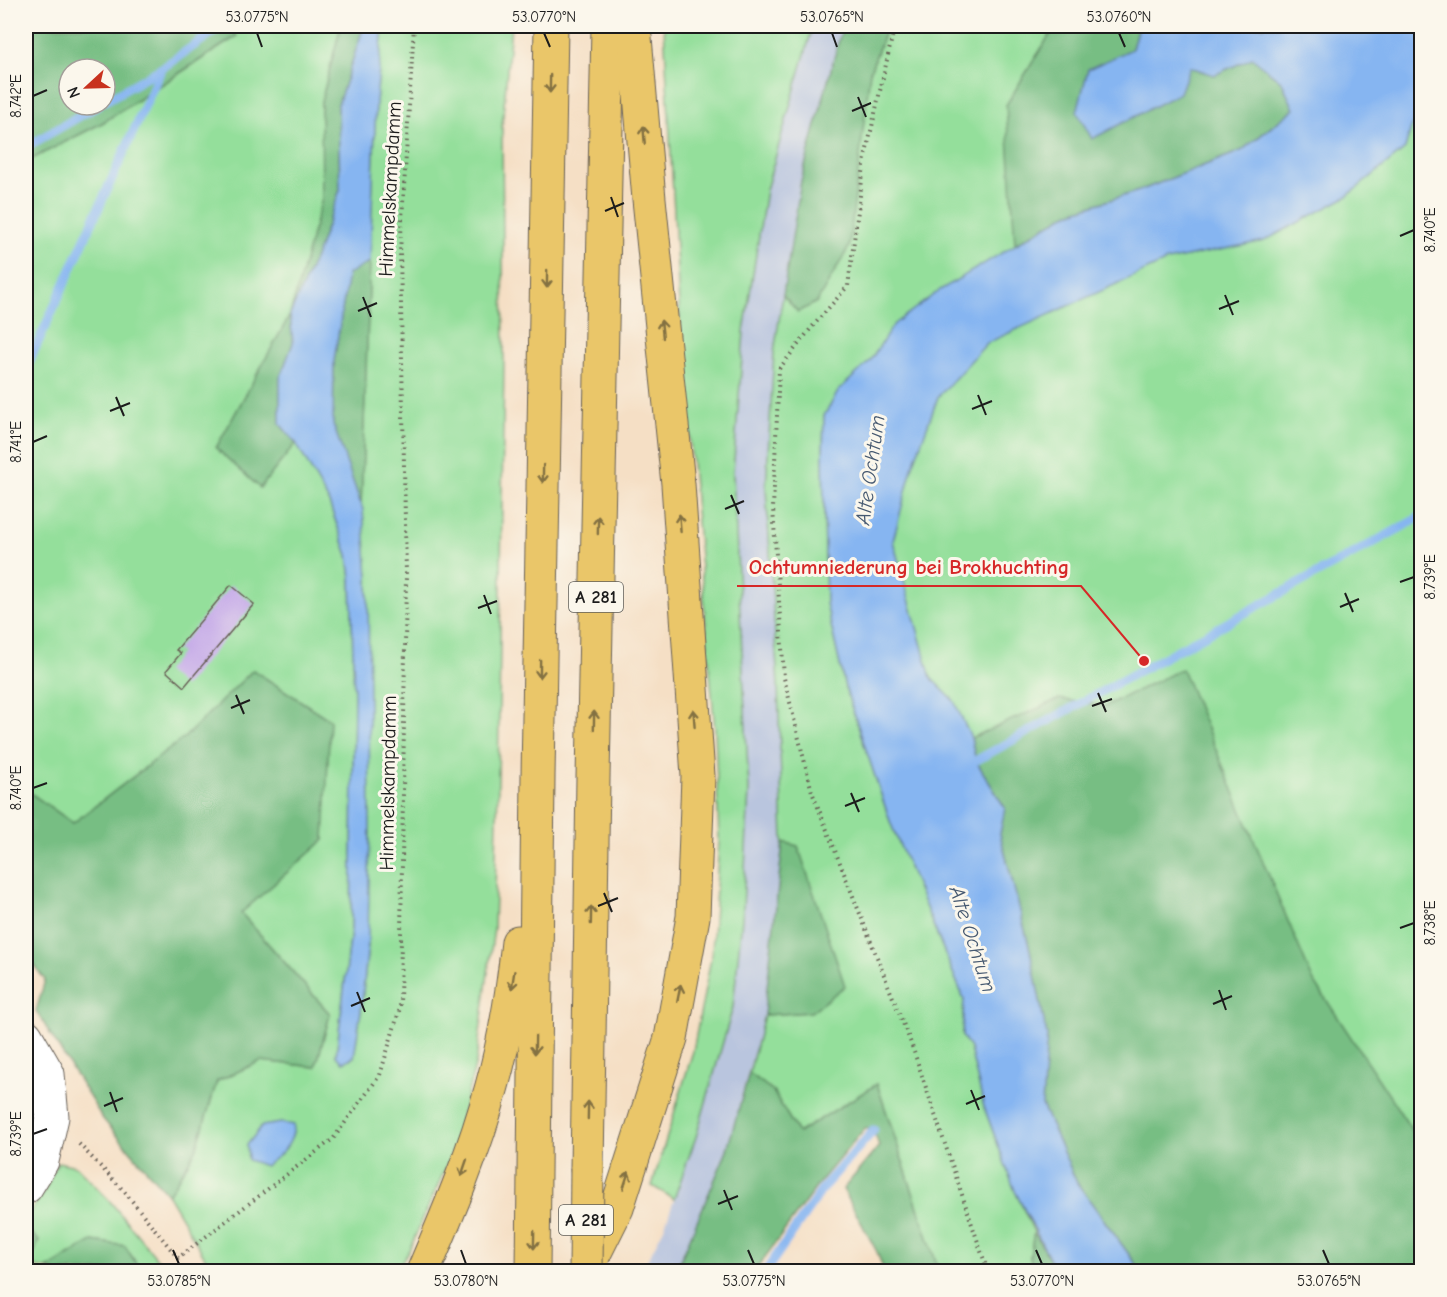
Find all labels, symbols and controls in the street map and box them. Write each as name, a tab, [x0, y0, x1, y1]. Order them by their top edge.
text: 53.0775°N	[225, 8, 289, 26]
text: 53.0770°N	[512, 8, 576, 26]
text: 53.0765°N	[800, 8, 864, 26]
text: 53.0760°N	[1087, 8, 1151, 26]
north arrow	[57, 57, 117, 117]
one-way arrow	[544, 73, 556, 93]
text: 8.742°E	[7, 74, 25, 118]
text: N	[64, 84, 84, 100]
street label: Himmelskampdamm	[374, 101, 406, 277]
one-way arrow	[638, 125, 649, 145]
text: 8.740°E	[1421, 207, 1439, 253]
one-way arrow	[541, 268, 552, 288]
one-way arrow	[656, 320, 667, 339]
water label: Alte Ochtum	[850, 414, 890, 527]
text: 8.741°E	[7, 421, 25, 463]
one-way arrow	[537, 463, 549, 483]
one-way arrow	[675, 514, 686, 534]
one-way arrow	[592, 516, 604, 536]
callout: Ochtumniederung bei Brokhuchting	[737, 547, 1081, 586]
text: 8.739°E	[1421, 554, 1439, 600]
text: Ochtumniederung bei Brokhuchting	[749, 555, 1069, 579]
road number: A 281	[569, 582, 623, 612]
one-way arrow	[534, 658, 546, 678]
street label: Himmelskampdamm	[375, 695, 401, 871]
one-way arrow	[688, 708, 699, 728]
one-way arrow	[588, 711, 600, 731]
text: 8.740°E	[7, 765, 25, 811]
water label: Alte Ochtum	[944, 882, 1001, 995]
text: 8.738°E	[1421, 900, 1439, 946]
one-way arrow	[585, 906, 596, 926]
one-way arrow	[508, 970, 519, 989]
one-way arrow	[674, 983, 685, 1003]
one-way arrow	[529, 1034, 541, 1054]
one-way arrow	[582, 1101, 593, 1121]
text: 8.739°E	[7, 1111, 25, 1157]
one-way arrow	[458, 1158, 469, 1177]
one-way arrow	[621, 1171, 632, 1190]
road number: A 281	[559, 1205, 613, 1235]
one-way arrow	[528, 1229, 539, 1249]
text: 53.0785°N	[147, 1272, 211, 1290]
text: 53.0780°N	[434, 1272, 498, 1290]
text: 53.0775°N	[722, 1272, 786, 1290]
text: 53.0770°N	[1010, 1272, 1074, 1290]
text: 53.0765°N	[1297, 1272, 1361, 1290]

